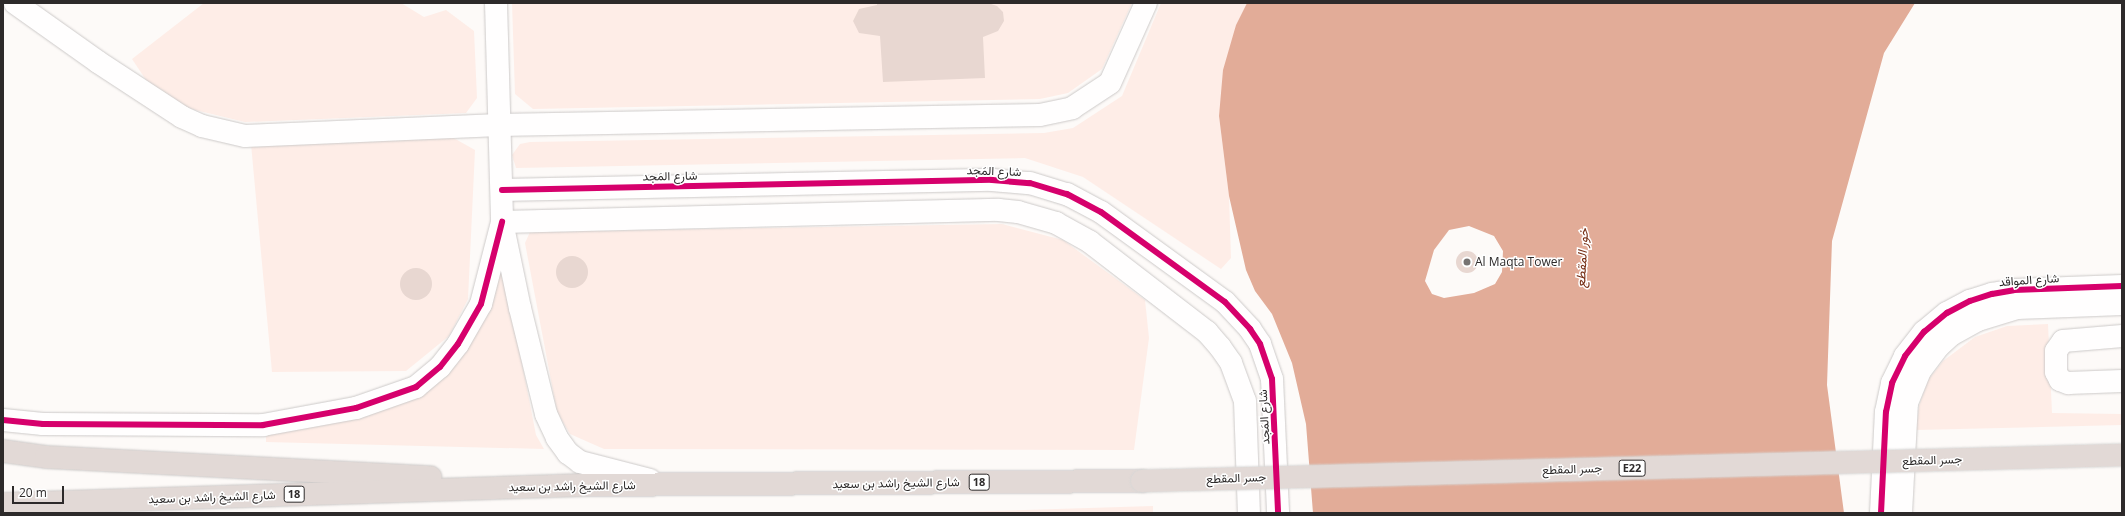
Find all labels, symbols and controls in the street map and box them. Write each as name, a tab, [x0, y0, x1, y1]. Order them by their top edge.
street label: شارع المَجد	[966, 163, 1022, 179]
street label: شارع المَجد	[642, 168, 698, 184]
water label: خور المقطع	[1573, 228, 1591, 288]
place label: Al Maqta Tower	[1475, 255, 1562, 269]
marker: Al Maqta Tower	[1462, 257, 1472, 267]
street label: شارع المواقد	[1998, 271, 2060, 289]
street label: شارع المَجد	[1255, 389, 1273, 445]
street label: جسر المقطع	[1902, 452, 1962, 468]
road number: E22	[1618, 459, 1646, 477]
street label: جسر المقطع	[1542, 461, 1602, 477]
street label: جسر المقطع	[1206, 470, 1266, 486]
road number: 18	[968, 473, 990, 491]
street label: شارع الشيخ راشد بن سعيد	[832, 475, 960, 491]
scale bar	[14, 478, 66, 504]
street label: شارع الشيخ راشد بن سعيد	[508, 478, 636, 494]
text: 20 m	[19, 484, 47, 501]
road number: 18	[283, 485, 305, 503]
street label: شارع الشيخ راشد بن سعيد	[148, 488, 276, 506]

